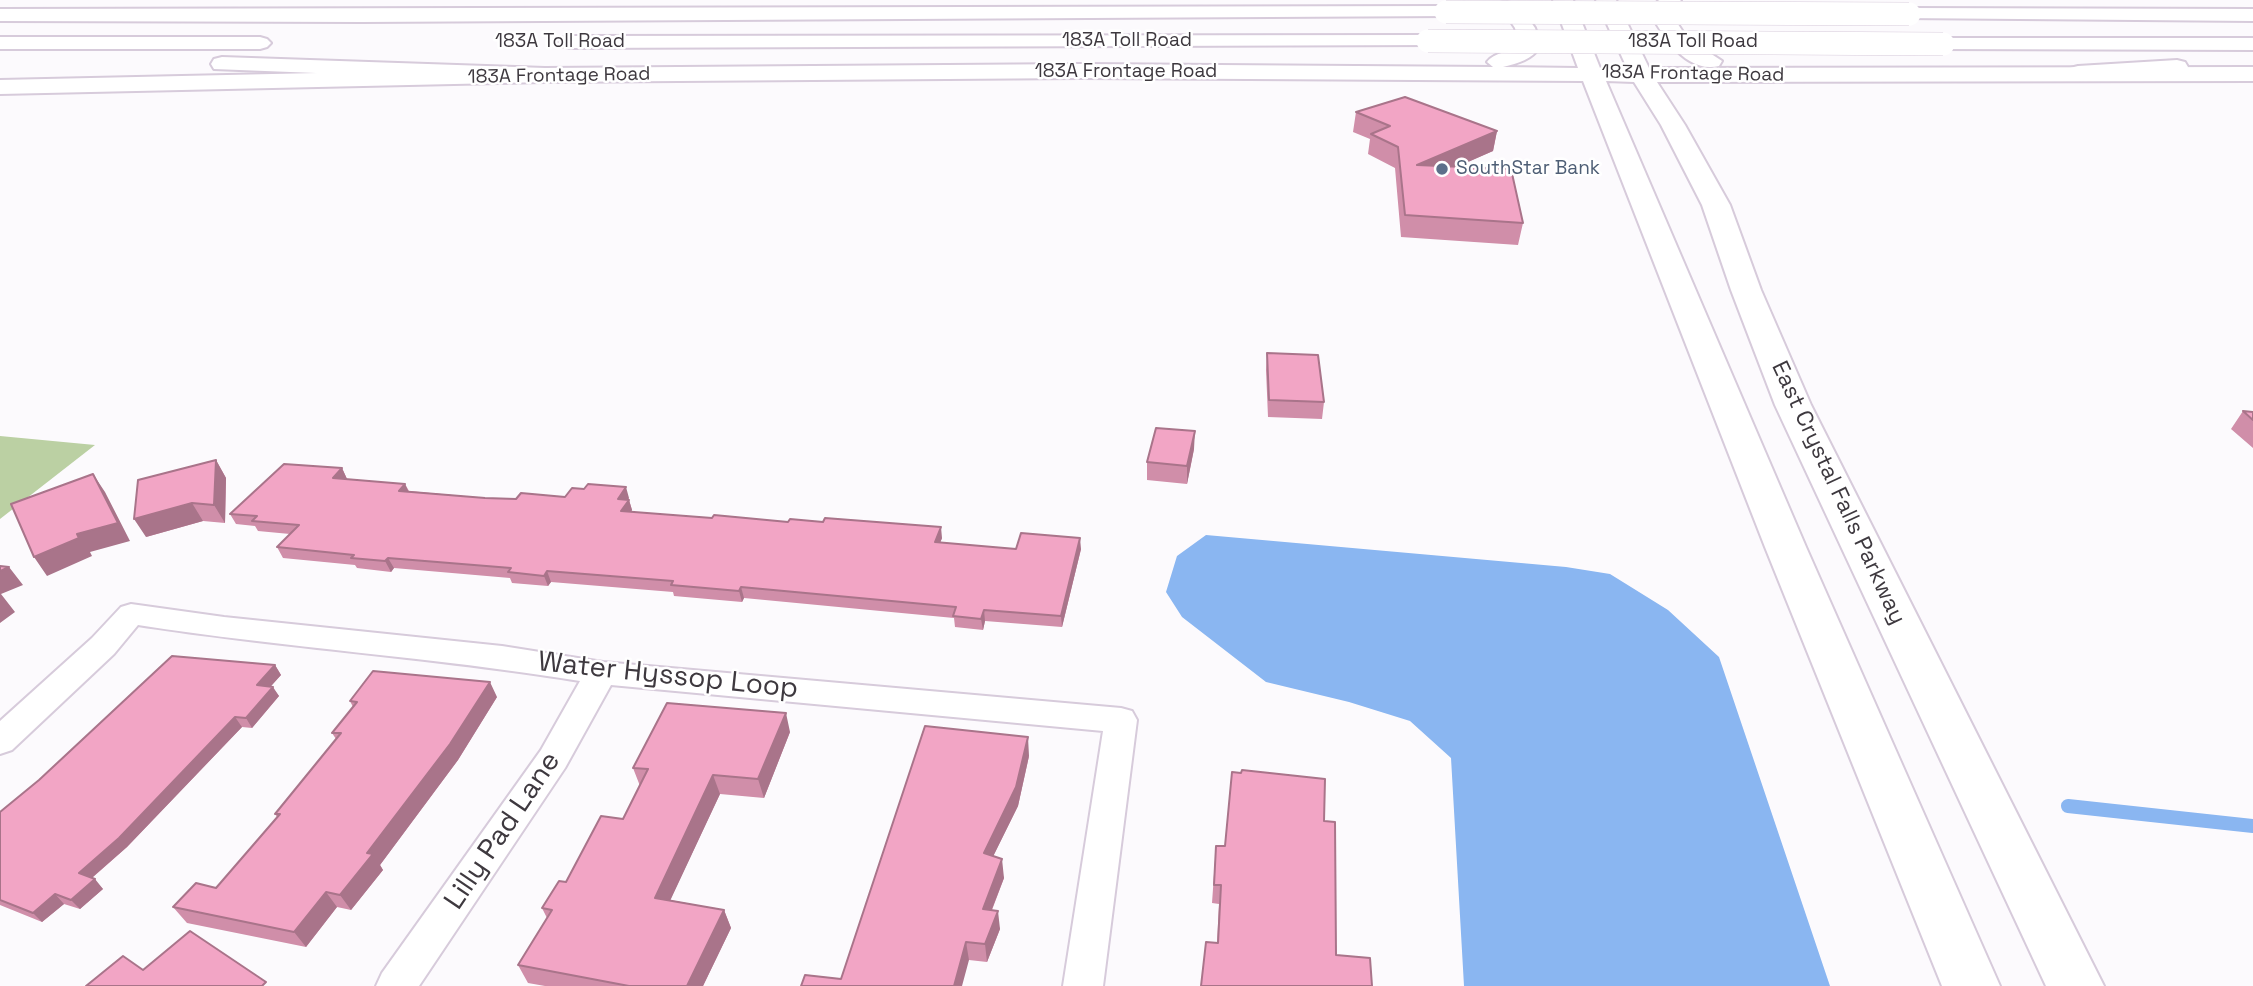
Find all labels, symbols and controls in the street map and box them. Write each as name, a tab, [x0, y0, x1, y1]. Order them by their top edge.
street label: 183A Toll Road	[1062, 30, 1192, 52]
street label: 183A Toll Road	[495, 31, 625, 53]
street label: 183A Toll Road	[1628, 31, 1758, 53]
street label: 183A Frontage Road	[1035, 61, 1217, 83]
street label: 183A Frontage Road	[1602, 61, 1784, 87]
street label: 183A Frontage Road	[468, 63, 650, 89]
place label: SouthStar Bank	[1456, 158, 1600, 180]
marker: SouthStar Bank	[1434, 161, 1450, 177]
street label: East Crystal Falls Parkway	[1765, 357, 1911, 629]
street label: Water Hyssop Loop	[536, 646, 800, 706]
street label: Lilly Pad Lane	[438, 746, 568, 916]

